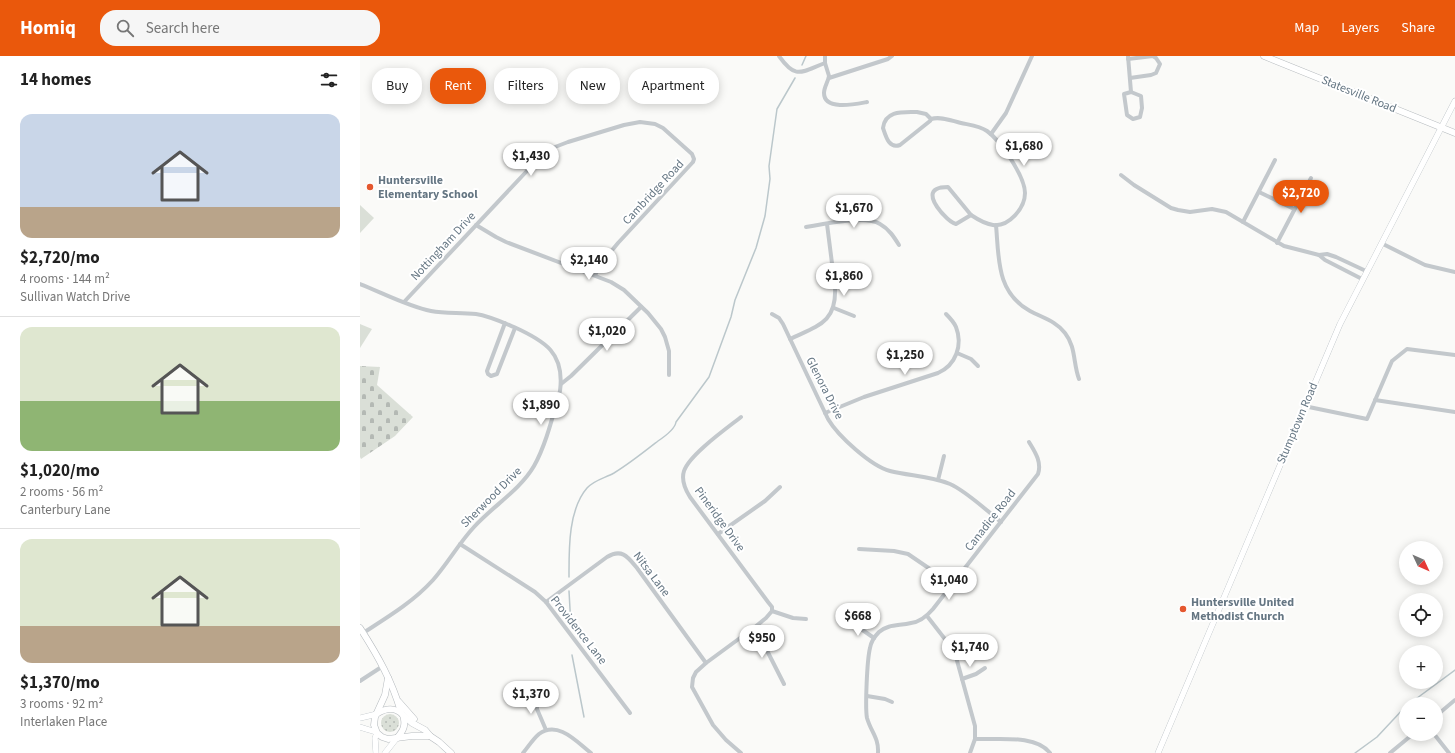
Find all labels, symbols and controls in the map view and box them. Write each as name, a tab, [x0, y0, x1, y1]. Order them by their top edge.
search box	[100, 10, 380, 46]
text: Homiq	[20, 15, 76, 42]
icon: search	[114, 17, 136, 39]
text: Search here	[146, 18, 220, 39]
text: Map	[1294, 18, 1319, 38]
text: Layers	[1341, 18, 1379, 38]
text: Share	[1401, 18, 1435, 38]
text: 14 homes	[20, 68, 91, 92]
chip: Buy	[372, 68, 422, 104]
chip: Rent	[430, 68, 486, 104]
chip: Filters	[494, 68, 558, 104]
chip: New	[566, 68, 620, 104]
chip: Apartment	[628, 68, 719, 104]
icon: filters	[318, 69, 340, 91]
street label: Statesville Road	[1319, 72, 1399, 117]
pin: $1,680	[991, 133, 1057, 167]
text: $1,680	[1005, 137, 1043, 155]
icon: home	[144, 140, 216, 212]
pin: $1,430	[498, 143, 564, 177]
text: $1,430	[512, 147, 550, 165]
street label: Cambridge Road	[619, 156, 688, 229]
place label: Huntersville Elementary School	[378, 172, 478, 203]
pin: $2,720	[1268, 180, 1334, 214]
marker: Huntersville Elementary School	[365, 182, 375, 192]
text: $2,720	[1282, 184, 1320, 202]
pin: $1,670	[821, 195, 887, 229]
text: $1,670	[835, 199, 873, 217]
street label: Nottingham Drive	[407, 208, 480, 284]
text: $2,720/mo	[20, 246, 100, 270]
pin: $2,140	[556, 247, 622, 281]
text: $2,140	[570, 251, 608, 269]
pin: $1,860	[811, 263, 877, 297]
text: $1,860	[825, 267, 863, 285]
text: 4 rooms · 144 m²	[20, 270, 110, 288]
text: Sullivan Watch Drive	[20, 288, 130, 306]
pin: $1,020	[574, 318, 640, 352]
text: $1,020	[588, 322, 626, 340]
pin: $1,250	[872, 342, 938, 376]
text: $1,250	[886, 346, 924, 364]
icon: home	[144, 353, 216, 425]
street label: Glenora Drive	[802, 354, 848, 422]
street label: Stumptown Road	[1273, 380, 1322, 466]
pin: $1,890	[508, 392, 574, 426]
text: $1,890	[522, 396, 560, 414]
text: $1,020/mo	[20, 459, 100, 483]
street label: Sherwood Drive	[457, 463, 526, 532]
text: 2 rooms · 56 m²	[20, 483, 103, 501]
street label: Pineridge Drive	[690, 483, 749, 555]
street label: Canadice Road	[961, 486, 1020, 555]
text: Canterbury Lane	[20, 501, 110, 519]
north arrow	[1399, 541, 1443, 585]
map controls	[1399, 541, 1443, 741]
street label: Nitsa Lane	[629, 548, 674, 600]
icon: home	[144, 565, 216, 637]
pin: $1,040	[916, 567, 982, 601]
text: $1,040	[930, 571, 968, 589]
street label: Providence Lane	[546, 592, 611, 668]
button: locate	[1399, 593, 1443, 637]
place label: Huntersville United Methodist Church	[1191, 594, 1294, 625]
pin: $668	[834, 603, 882, 637]
marker: Huntersville United Methodist Church	[1178, 604, 1188, 614]
text: $668	[844, 607, 872, 625]
pin: $950	[738, 625, 786, 659]
text: $950	[748, 629, 776, 647]
pin: $1,740	[937, 634, 1003, 668]
text: $1,740	[951, 638, 989, 656]
button: +	[1399, 645, 1443, 689]
text: $1,370/mo	[20, 671, 100, 695]
pin: $1,370	[498, 681, 564, 715]
text: $1,370	[512, 685, 550, 703]
text: 3 rooms · 92 m²	[20, 695, 103, 713]
button: −	[1399, 697, 1443, 741]
text: Interlaken Place	[20, 713, 107, 731]

